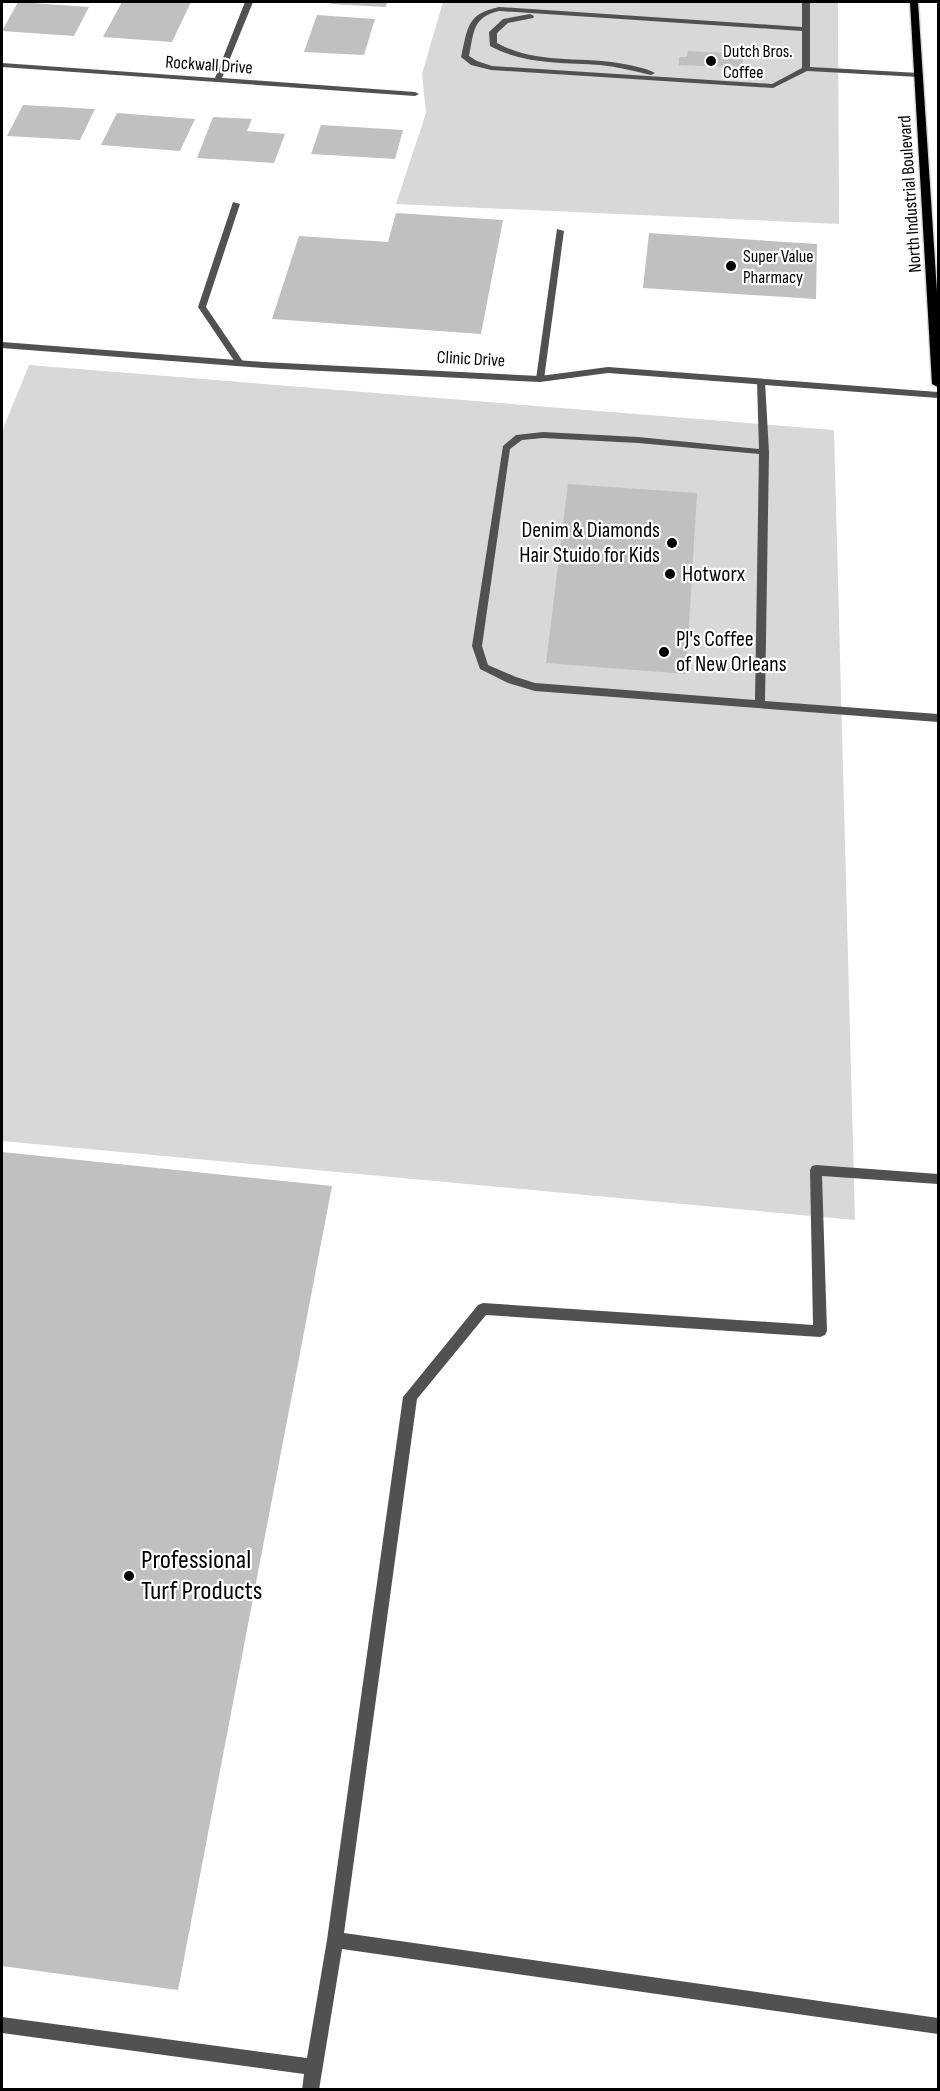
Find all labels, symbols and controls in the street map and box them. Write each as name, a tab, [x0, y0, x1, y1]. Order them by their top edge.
place label: Dutch Bros. Coffee	[723, 41, 793, 83]
street label: Rockwall Drive	[165, 51, 253, 79]
marker: Dutch Bros. Coffee	[704, 54, 718, 68]
street label: North Industrial Boulevard	[894, 115, 926, 273]
place label: Super Value Pharmacy	[743, 246, 814, 288]
marker: Super Value Pharmacy	[724, 259, 738, 273]
street label: Clinic Drive	[436, 347, 506, 371]
place label: Denim & Diamonds Hair Stuido for Kids	[519, 517, 660, 569]
marker: Denim & Diamonds Hair Stuido for Kids	[665, 536, 679, 550]
place label: Hotworx	[682, 561, 746, 588]
marker: Hotworx	[663, 567, 677, 581]
place label: PJ's Coffee of New Orleans	[676, 626, 787, 678]
marker: PJ's Coffee of New Orleans	[657, 645, 671, 659]
place label: Professional Turf Products	[141, 1544, 262, 1607]
marker: Professional Turf Products	[122, 1569, 136, 1583]

